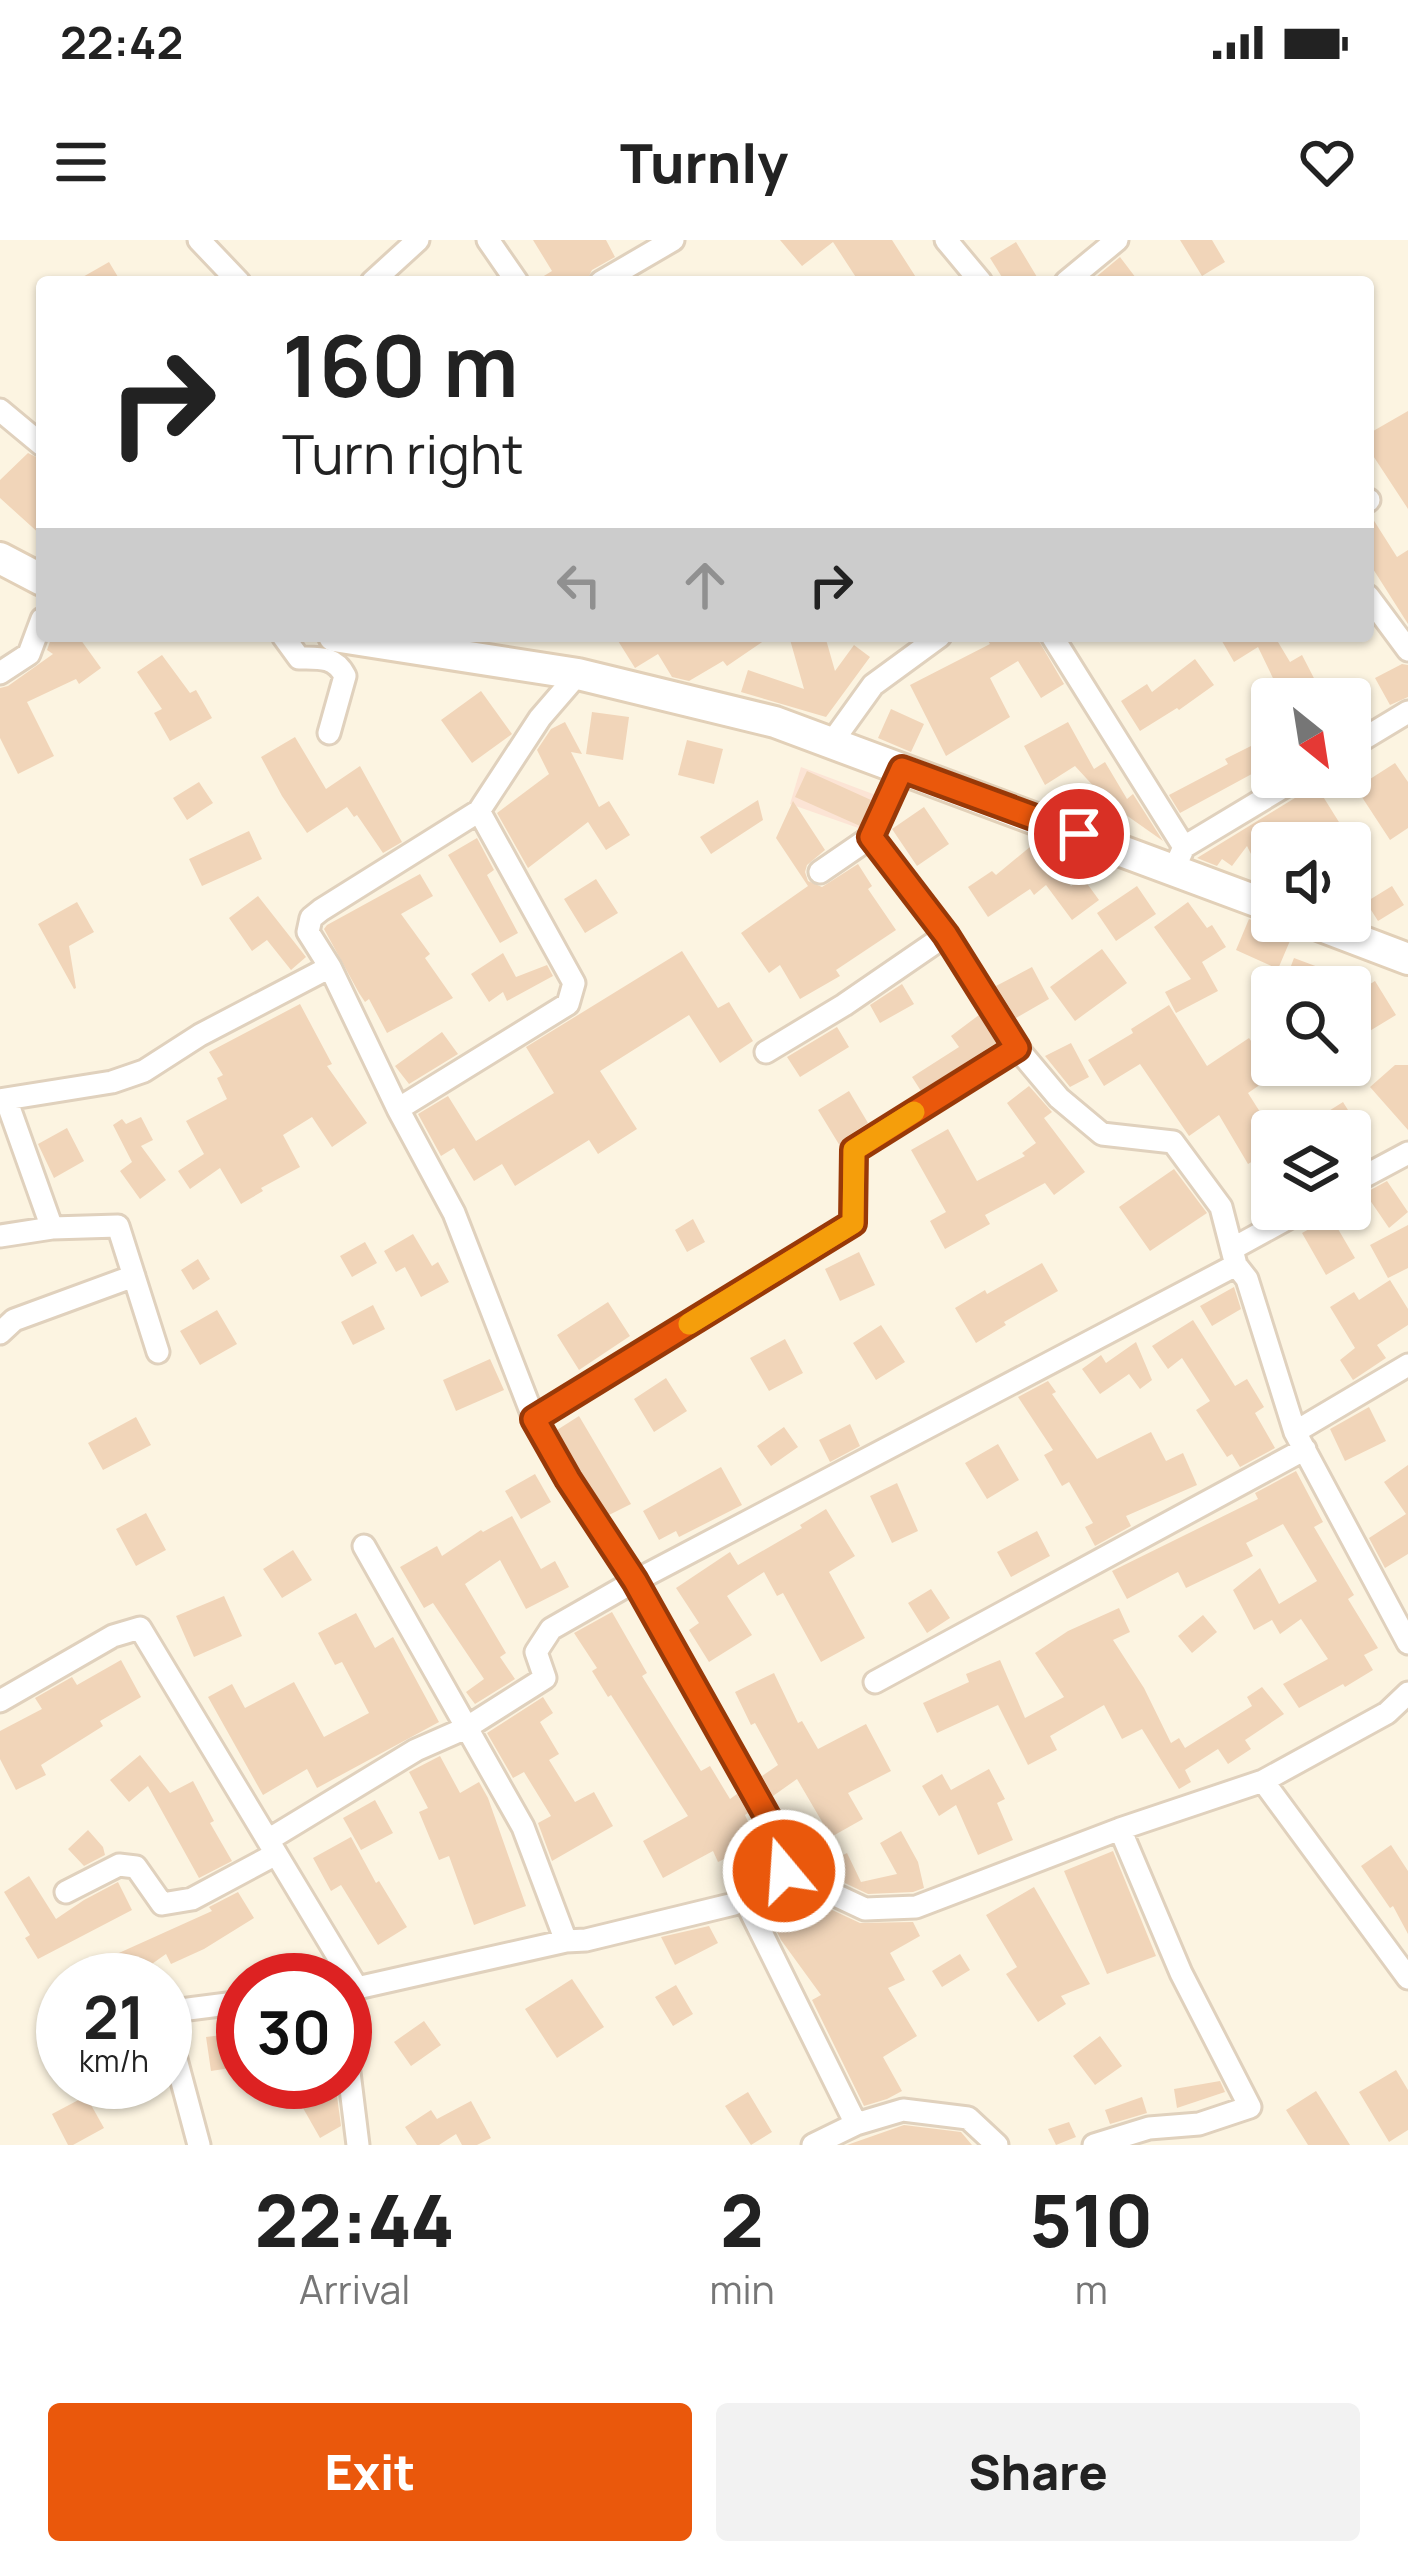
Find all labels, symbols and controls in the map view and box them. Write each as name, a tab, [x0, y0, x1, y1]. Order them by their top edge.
text: 22:42	[60, 11, 183, 73]
text: Turnly	[620, 125, 788, 199]
icon: menu	[48, 129, 114, 195]
icon: heart	[1294, 129, 1360, 195]
text: 160 m	[282, 307, 519, 422]
icon: right	[84, 324, 240, 480]
text: Turn right	[282, 416, 524, 490]
icon: left	[546, 552, 612, 618]
icon: ahead	[672, 552, 738, 618]
icon: right	[798, 552, 864, 618]
north arrow	[1251, 678, 1371, 798]
map controls	[1251, 678, 1371, 1230]
pin	[1028, 783, 1130, 885]
icon: arrive	[1046, 801, 1112, 867]
button: sound	[1251, 822, 1371, 942]
button: search	[1251, 966, 1371, 1086]
button: layers	[1251, 1110, 1371, 1230]
position arrow	[721, 1808, 847, 1934]
speed limit sign: 30	[216, 1953, 372, 2109]
text: 21	[83, 1975, 145, 2057]
text: km/h	[79, 2040, 149, 2081]
text: 22:44	[255, 2170, 455, 2269]
text: 2	[720, 2170, 764, 2269]
text: 510	[1030, 2170, 1153, 2269]
text: Arrival	[299, 2262, 410, 2316]
text: min	[709, 2262, 775, 2316]
text: m	[1075, 2262, 1108, 2316]
button: Exit	[48, 2403, 692, 2541]
button: Share	[716, 2403, 1360, 2541]

